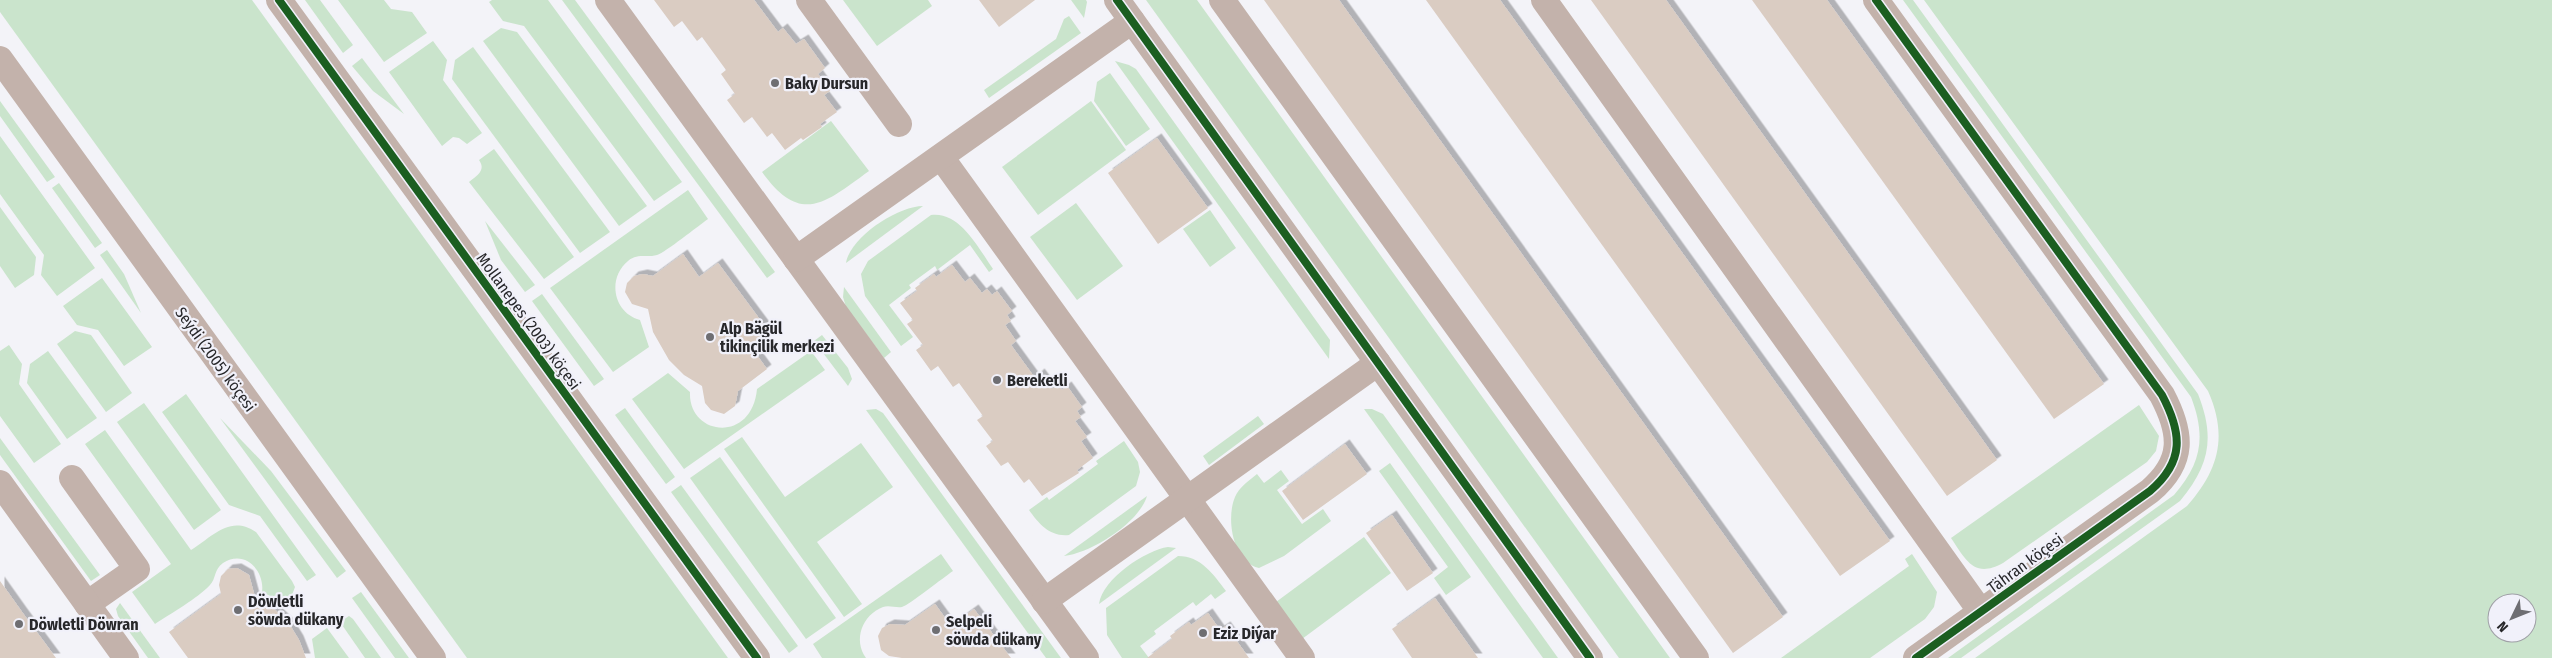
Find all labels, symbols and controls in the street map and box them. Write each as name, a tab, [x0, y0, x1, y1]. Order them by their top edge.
place label: Baky Dursun	[785, 74, 868, 93]
marker: Baky Dursun	[769, 77, 781, 89]
street label: Mollanepes (2003) köçesi	[473, 249, 585, 393]
street label: Seýdi (2005) köçesi	[171, 303, 260, 415]
place label: Alp Bägül tikinçilik merkezi	[719, 319, 834, 357]
marker: Alp Bägül tikinçilik merkezi	[704, 331, 716, 343]
place label: Bereketli	[1007, 371, 1068, 390]
marker: Bereketli	[991, 374, 1003, 386]
street label: Tähran köçesi	[1984, 530, 2067, 597]
place label: Döwletli söwda dükany	[248, 592, 344, 629]
north arrow	[2487, 593, 2537, 643]
marker: Döwletli söwda dükany	[232, 604, 244, 616]
place label: Selpeli söwda dükany	[946, 612, 1042, 649]
place label: Döwletli Döwran	[29, 615, 139, 634]
marker: Döwletli Döwran	[13, 618, 25, 630]
text: N	[2494, 618, 2512, 635]
marker: Selpeli söwda dükany	[930, 624, 942, 636]
place label: Eziz Diýar	[1213, 624, 1276, 643]
marker: Eziz Diýar	[1197, 627, 1209, 639]

